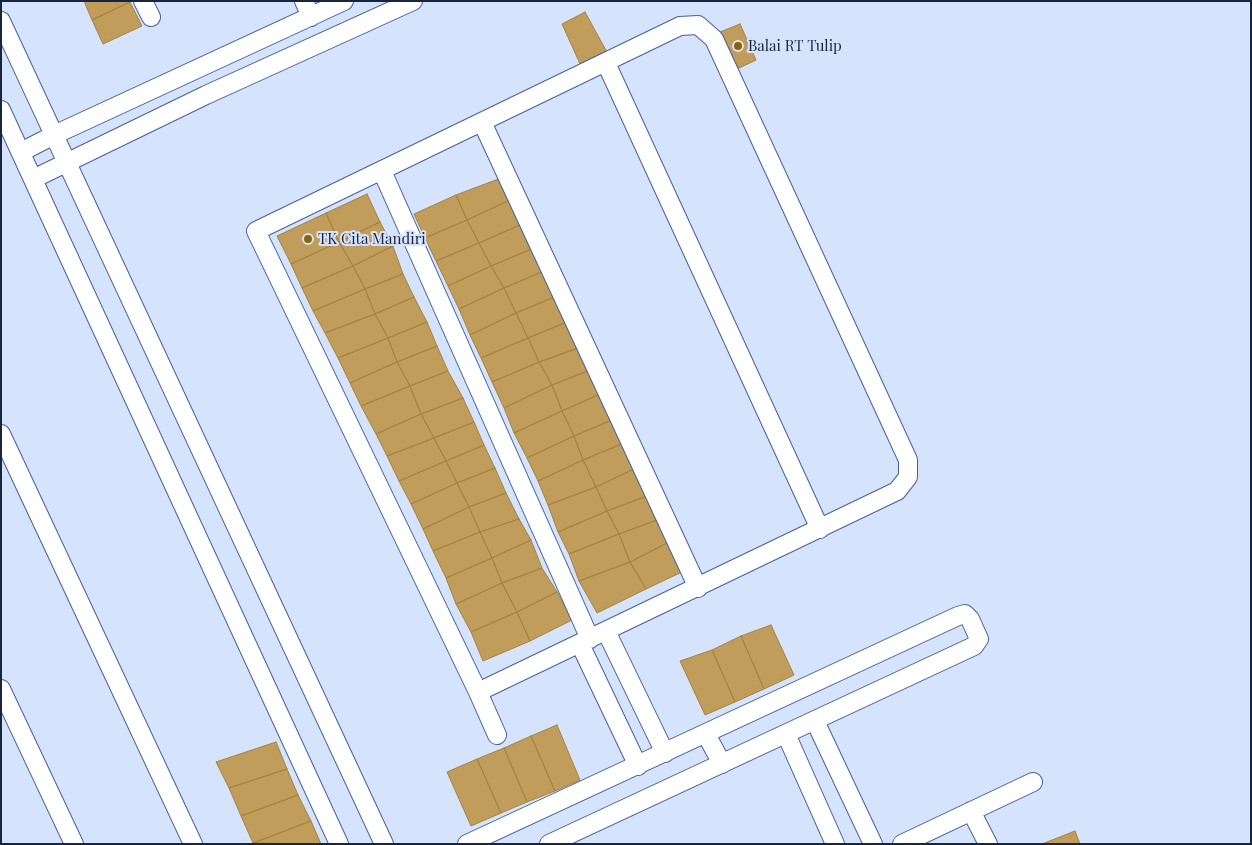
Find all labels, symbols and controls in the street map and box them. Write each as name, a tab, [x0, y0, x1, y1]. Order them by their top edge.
place label: Balai RT Tulip	[748, 37, 842, 55]
marker: Balai RT Tulip	[732, 40, 744, 52]
place label: TK Cita Mandiri	[318, 230, 426, 248]
marker: TK Cita Mandiri	[302, 233, 314, 245]

